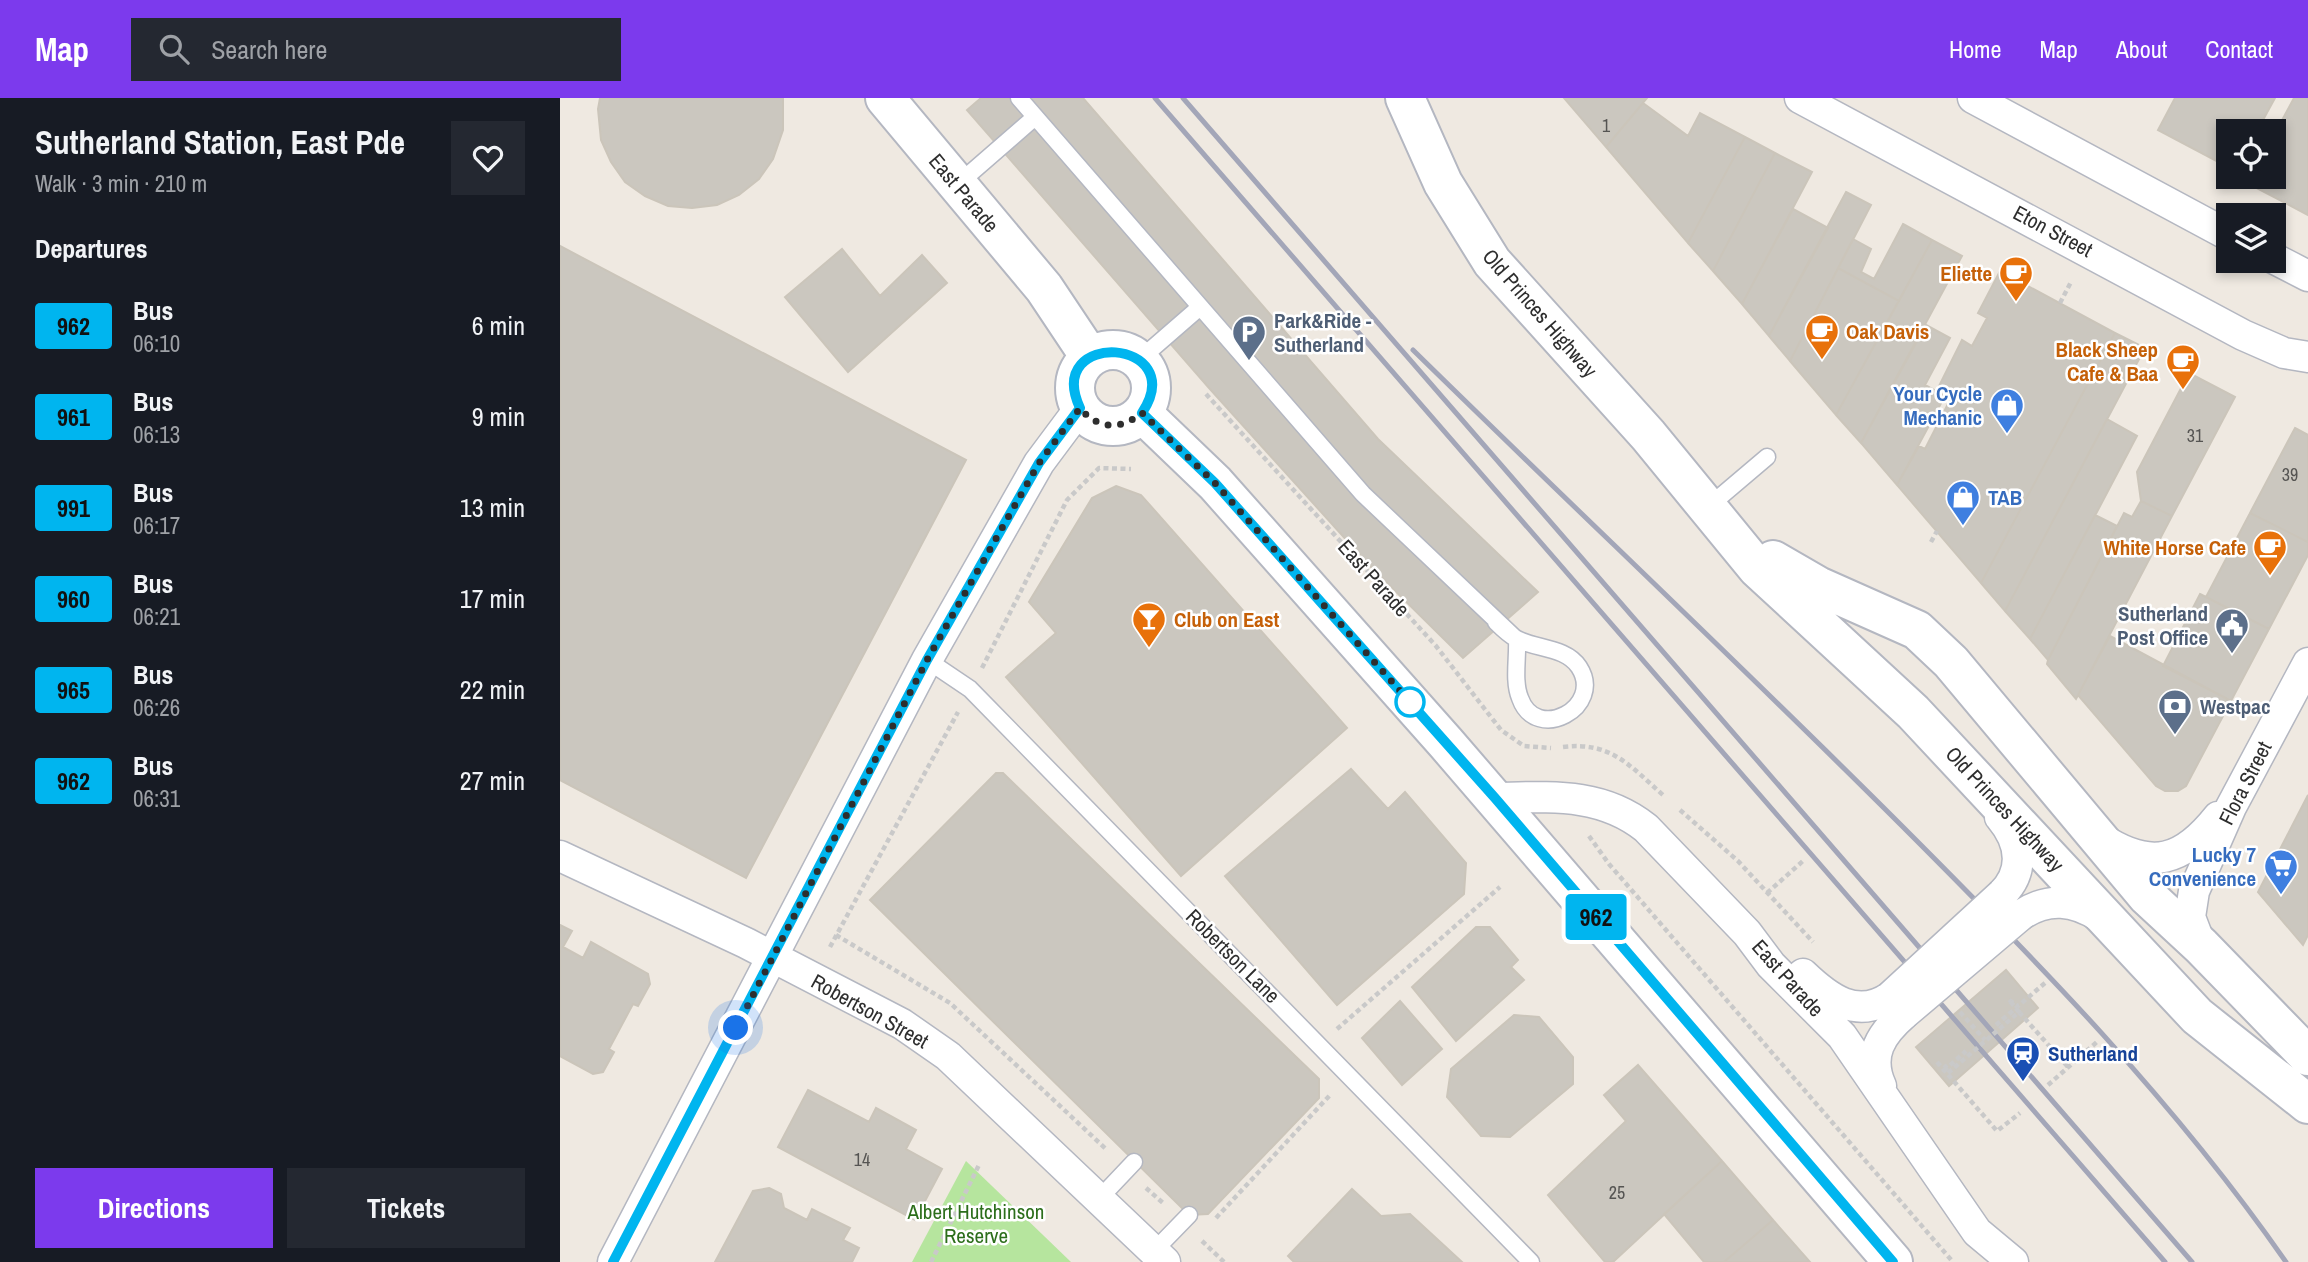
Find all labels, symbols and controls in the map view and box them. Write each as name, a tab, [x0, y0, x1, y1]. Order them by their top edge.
search box	[131, 18, 621, 81]
text: Map	[35, 27, 89, 71]
icon: search	[155, 30, 193, 68]
text: Search here	[211, 32, 327, 67]
text: Home	[1949, 33, 2001, 65]
text: Map	[2039, 33, 2078, 65]
text: About	[2116, 33, 2167, 65]
text: Contact	[2205, 33, 2273, 65]
house number: 1	[1602, 113, 1611, 138]
map controls	[2216, 119, 2286, 273]
button: locate	[2216, 119, 2286, 189]
text: Sutherland Station, East Pde	[35, 120, 405, 164]
button: heart	[451, 121, 525, 195]
street label: East Parade	[922, 147, 1006, 239]
text: Walk · 3 min · 210 m	[35, 168, 207, 199]
street label: Eton Street	[2008, 198, 2098, 264]
button: layers	[2216, 203, 2286, 273]
text: Departures	[35, 231, 148, 266]
street label: Old Princes Highway	[1476, 242, 1604, 384]
cafe icon: Eliette	[1997, 254, 2035, 303]
place label: Eliette	[1940, 259, 1992, 288]
text: Bus	[133, 293, 173, 328]
place label: Park&Ride - Sutherland	[1274, 306, 1372, 359]
text: 6 min	[472, 308, 525, 343]
text: 962	[57, 310, 90, 342]
cafe icon: Oak Davis	[1803, 312, 1841, 361]
parking icon: Park&Ride - Sutherland	[1230, 313, 1268, 362]
place label: Oak Davis	[1846, 317, 1929, 346]
text: 06:10	[133, 328, 180, 359]
place label: Black Sheep Cafe & Baa	[2056, 335, 2158, 388]
cafe icon: Black Sheep Cafe & Baa	[2164, 342, 2202, 391]
place label: Your Cycle Mechanic	[1893, 379, 1982, 432]
text: Bus	[133, 384, 173, 419]
shop icon: Your Cycle Mechanic	[1988, 386, 2026, 435]
text: 9 min	[472, 399, 525, 434]
text: 961	[57, 401, 90, 433]
text: 06:13	[133, 419, 180, 450]
house number: 31	[2187, 423, 2204, 448]
house number: 39	[2282, 462, 2298, 487]
text: Bus	[133, 475, 173, 510]
shop icon: TAB	[1944, 478, 1982, 527]
place label: TAB	[1988, 483, 2022, 512]
text: 13 min	[460, 490, 525, 525]
text: 991	[57, 492, 90, 524]
text: 06:17	[133, 510, 180, 541]
cafe icon: White Horse Cafe	[2251, 528, 2289, 577]
street label: East Parade	[1332, 533, 1416, 623]
place label: White Horse Cafe	[2103, 533, 2246, 562]
text: Bus	[133, 566, 173, 601]
text: 17 min	[460, 581, 525, 616]
text: 960	[57, 583, 90, 615]
place label: Sutherland Post Office	[2117, 599, 2208, 652]
bar icon: Club on East	[1130, 600, 1168, 649]
text: 06:21	[133, 601, 180, 632]
place label: Club on East	[1174, 605, 1280, 634]
public building icon: Sutherland Post Office	[2213, 606, 2251, 655]
text: Bus	[133, 657, 173, 692]
text: 22 min	[460, 672, 525, 707]
text: 965	[57, 674, 90, 706]
unlabelled marker	[1395, 687, 1425, 717]
bank icon: Westpac	[2156, 687, 2194, 736]
text: 06:26	[133, 692, 180, 723]
place label: Westpac	[2200, 692, 2271, 721]
street label: Flora Street	[2212, 736, 2278, 830]
street label: Old Princes Highway	[1939, 740, 2071, 878]
text: Bus	[133, 748, 173, 783]
text: 27 min	[460, 763, 525, 798]
text: 962	[57, 765, 90, 797]
text: 06:31	[133, 783, 180, 814]
place label: Lucky 7 Convenience	[2149, 840, 2256, 893]
supermarket icon: Lucky 7 Convenience	[2262, 847, 2300, 896]
line badge: 962	[1556, 894, 1636, 940]
text: 962	[1580, 901, 1612, 933]
street label: Robertson Lane	[1179, 902, 1287, 1010]
street label: East Parade	[1746, 933, 1830, 1023]
street label: Robertson Street	[806, 967, 934, 1055]
your location	[718, 1010, 753, 1045]
station icon: Sutherland	[2004, 1034, 2042, 1083]
place label: Sutherland	[2048, 1039, 2138, 1068]
house number: 14	[854, 1147, 870, 1172]
button: Directions	[35, 1168, 273, 1248]
button: Tickets	[287, 1168, 525, 1248]
house number: 25	[1609, 1180, 1625, 1205]
park label: Albert Hutchinson Reserve	[907, 1197, 1044, 1250]

